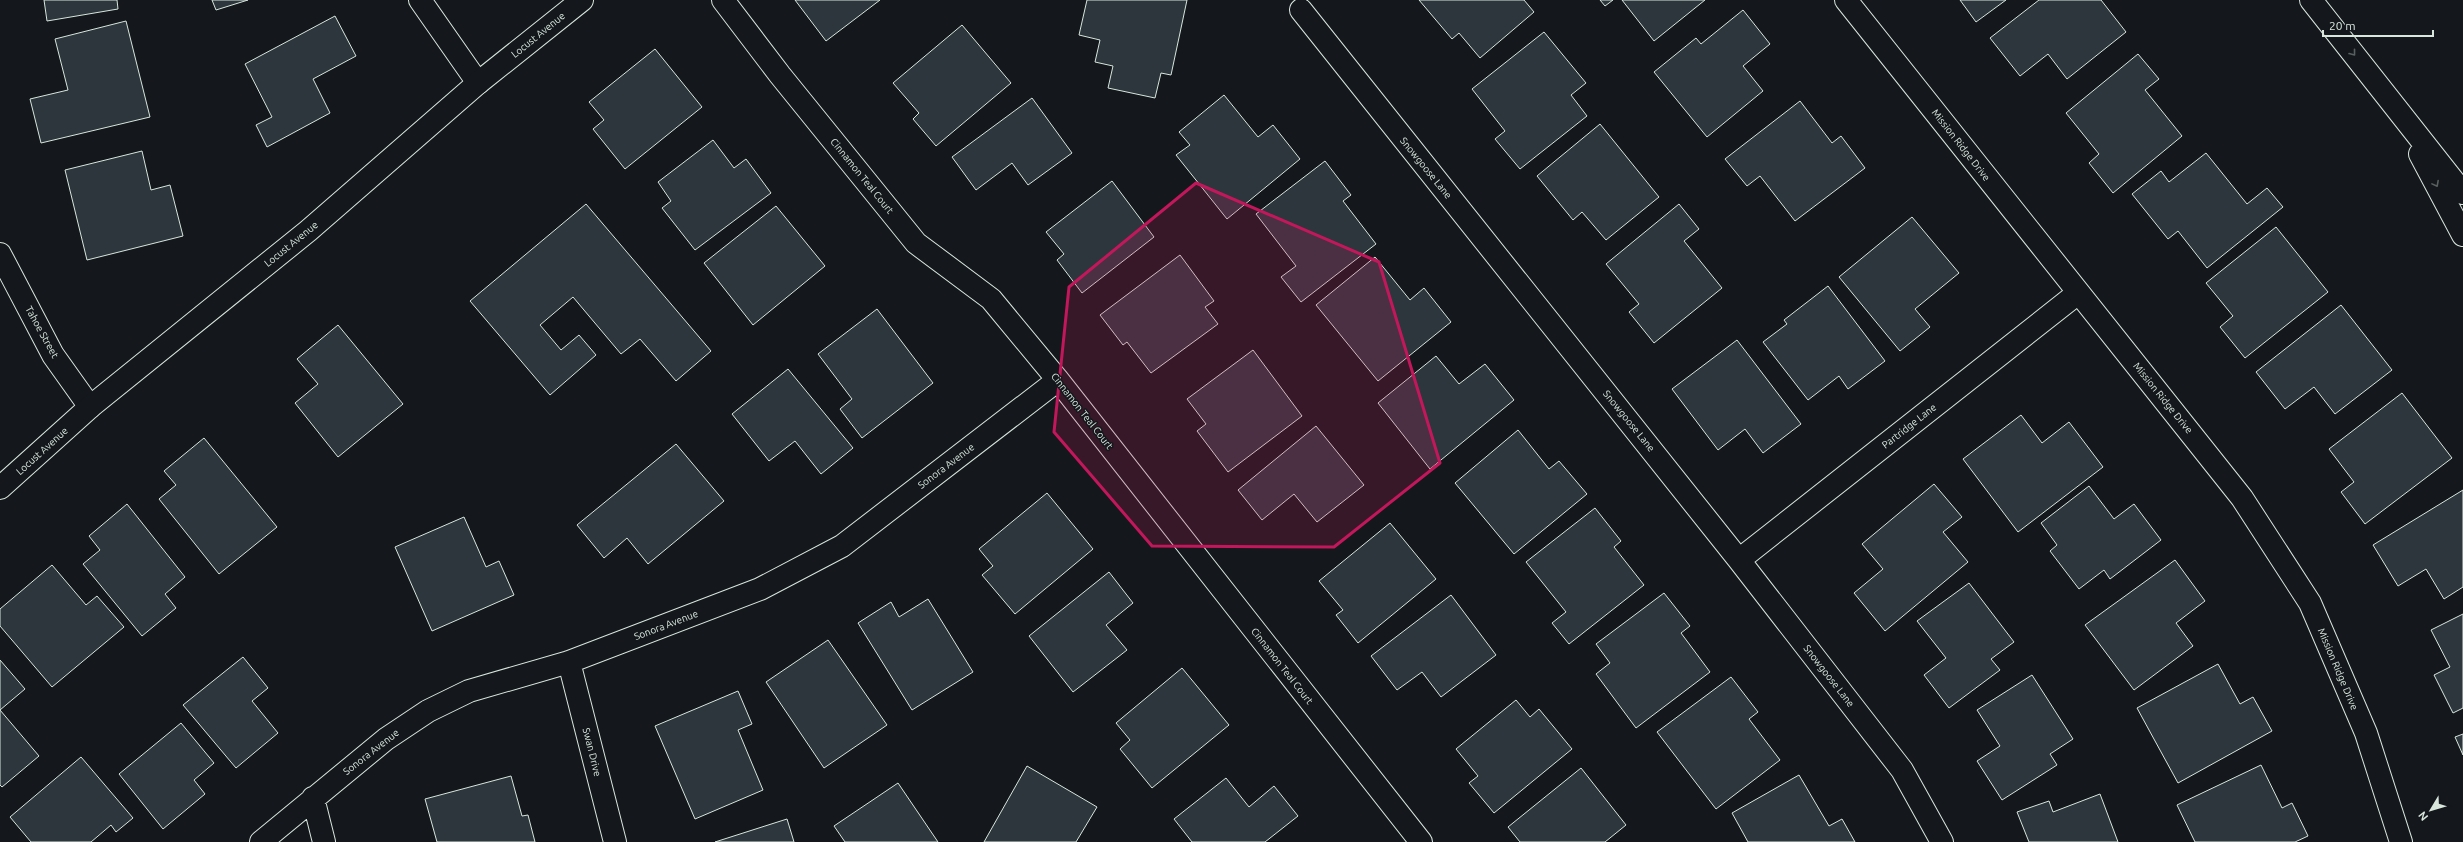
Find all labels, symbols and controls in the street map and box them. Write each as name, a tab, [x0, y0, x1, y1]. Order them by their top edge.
street label: Locust Avenue	[509, 10, 567, 60]
scale bar	[2323, 12, 2433, 38]
text: 20 m	[2329, 19, 2356, 32]
one-way arrow	[2348, 48, 2355, 55]
street label: Mission Ridge Drive	[1930, 107, 1992, 183]
street label: Snowgoose Lane	[1398, 135, 1454, 201]
street label: Cinnamon Teal Court	[828, 136, 896, 216]
one-way arrow	[2431, 180, 2438, 187]
street label: Locust Avenue	[262, 219, 320, 269]
street label: Tahoe Street	[23, 304, 61, 360]
street label: Mission Ridge Drive	[2131, 360, 2195, 436]
street label: Cinnamon Teal Court	[1049, 371, 1115, 451]
street label: Snowgoose Lane	[1601, 388, 1657, 454]
street label: Partridge Lane	[1880, 401, 1938, 451]
street label: Locust Avenue	[14, 425, 70, 477]
street label: Sonora Avenue	[916, 441, 976, 491]
street label: Sonora Avenue	[632, 608, 700, 642]
street label: Cinnamon Teal Court	[1249, 626, 1315, 706]
street label: Mission Ridge Drive	[2316, 626, 2360, 712]
street label: Snowgoose Lane	[1801, 643, 1857, 709]
street label: Sonora Avenue	[341, 727, 401, 777]
street label: Swan Drive	[581, 727, 603, 777]
north arrow	[2411, 790, 2451, 830]
text: N	[2416, 809, 2430, 823]

